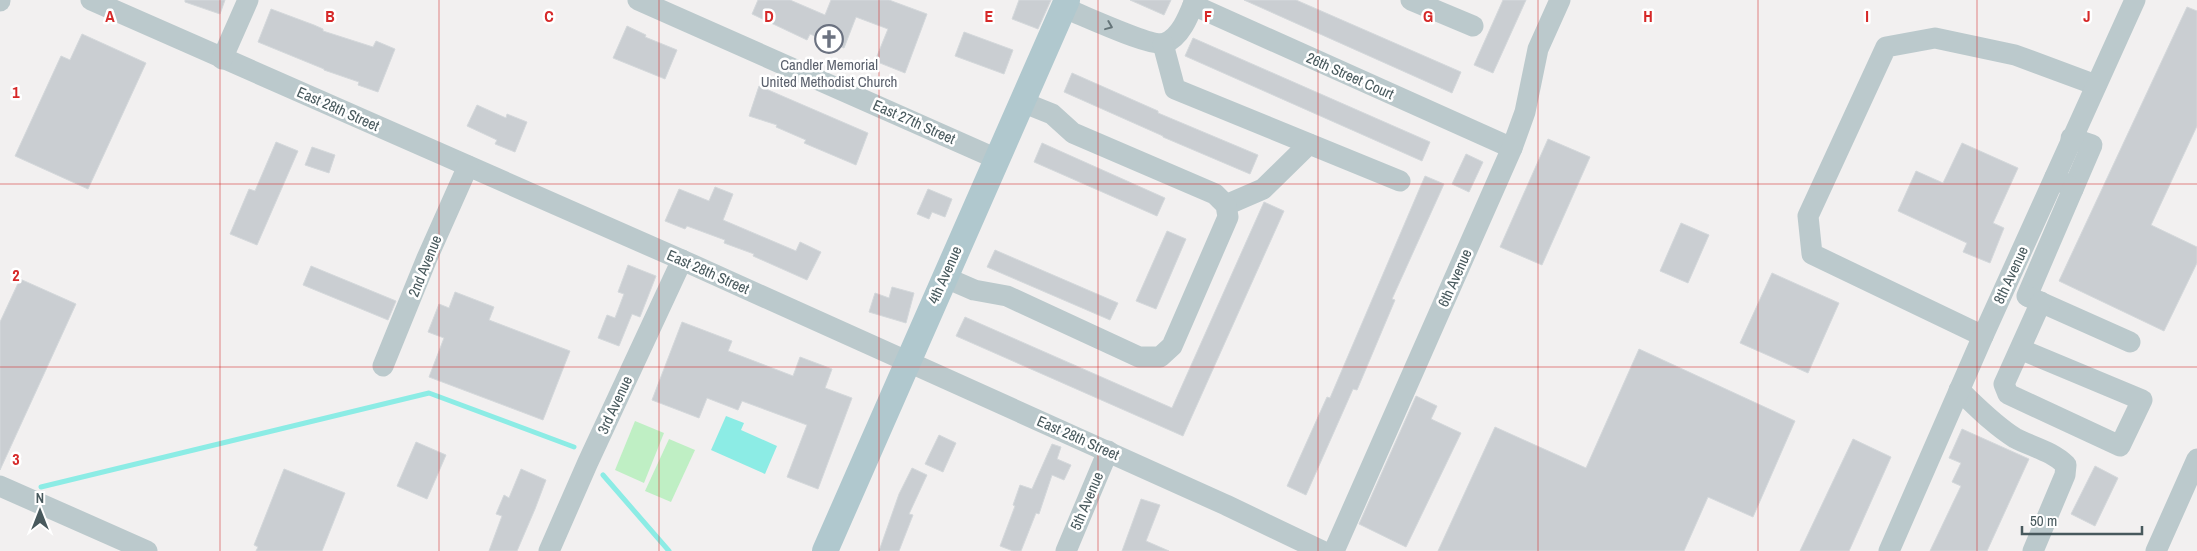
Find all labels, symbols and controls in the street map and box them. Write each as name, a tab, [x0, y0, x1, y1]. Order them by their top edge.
text: A	[105, 5, 115, 27]
text: B	[325, 5, 335, 27]
text: C	[544, 5, 554, 27]
text: D	[764, 5, 774, 27]
text: E	[985, 5, 994, 27]
text: F	[1204, 5, 1212, 27]
text: G	[1423, 5, 1433, 27]
text: H	[1643, 5, 1653, 27]
text: I	[1865, 5, 1869, 27]
text: J	[2083, 5, 2091, 27]
one-way arrow	[1104, 20, 1113, 31]
church icon: Candler Memorial United Methodist Church	[814, 24, 844, 54]
street label: 26th Street Court	[1303, 47, 1398, 104]
place label: Candler Memorial United Methodist Church	[761, 54, 897, 92]
text: 1	[12, 81, 20, 103]
street label: East 28th Street	[294, 81, 383, 136]
street label: East 27th Street	[870, 94, 959, 149]
street label: 2nd Avenue	[403, 232, 446, 300]
street label: 4th Avenue	[922, 242, 967, 307]
street label: 8th Avenue	[1988, 242, 2033, 307]
street label: East 28th Street	[664, 244, 753, 299]
street label: 6th Avenue	[1432, 245, 1477, 310]
text: 2	[12, 264, 20, 286]
street label: 3rd Avenue	[592, 372, 637, 437]
street label: East 28th Street	[1034, 410, 1123, 465]
text: 3	[12, 448, 20, 470]
street label: 5th Avenue	[1065, 468, 1108, 533]
north arrow	[15, 486, 65, 536]
text: N	[36, 489, 44, 507]
scale bar	[2022, 504, 2142, 536]
text: 50 m	[2030, 510, 2057, 531]

